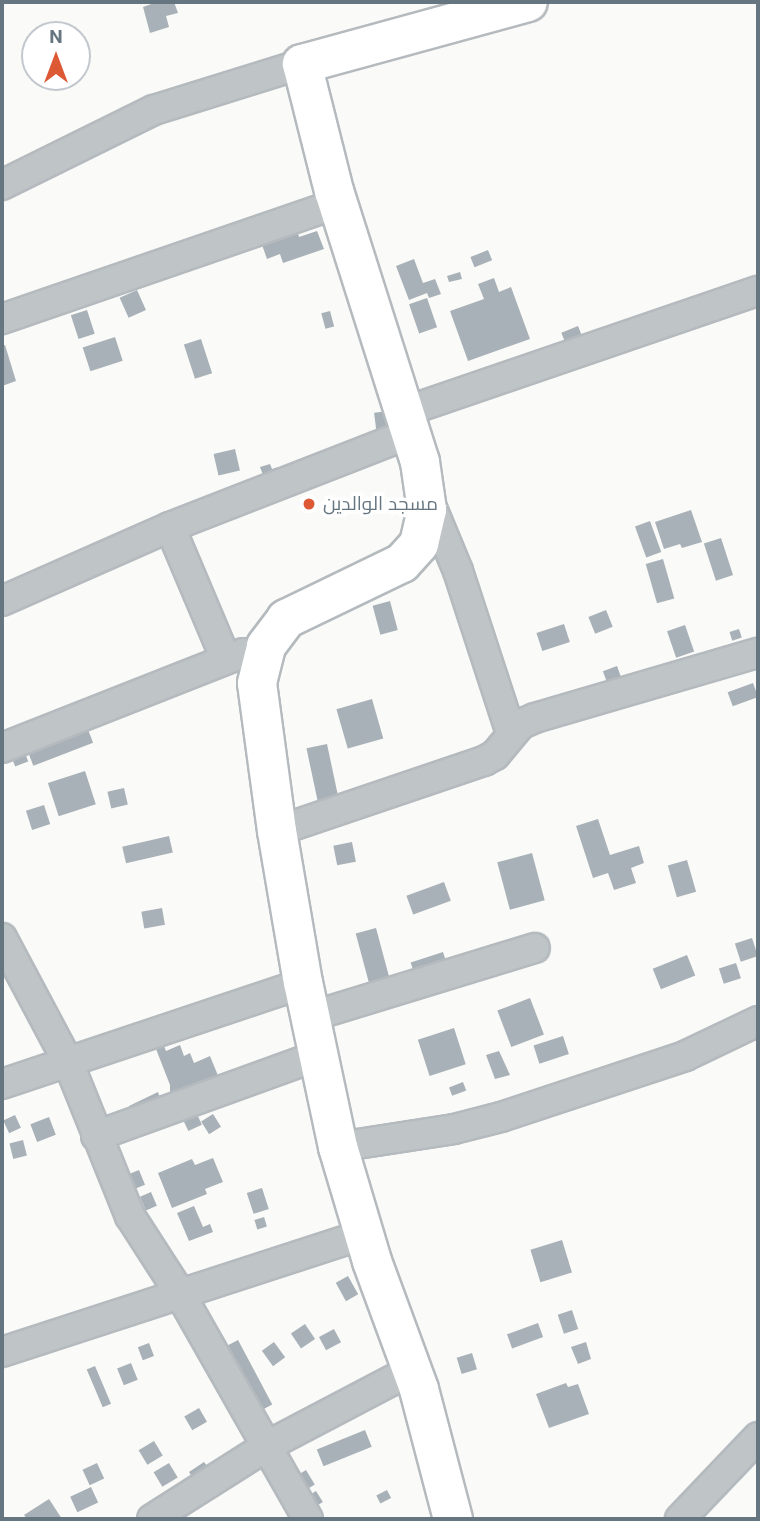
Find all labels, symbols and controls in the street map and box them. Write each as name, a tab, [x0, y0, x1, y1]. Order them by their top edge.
north arrow	[21, 21, 91, 91]
text: N	[49, 25, 63, 48]
place label: مسجد الوالدين	[323, 493, 438, 515]
marker: مسجد الوالدين	[301, 496, 317, 512]

